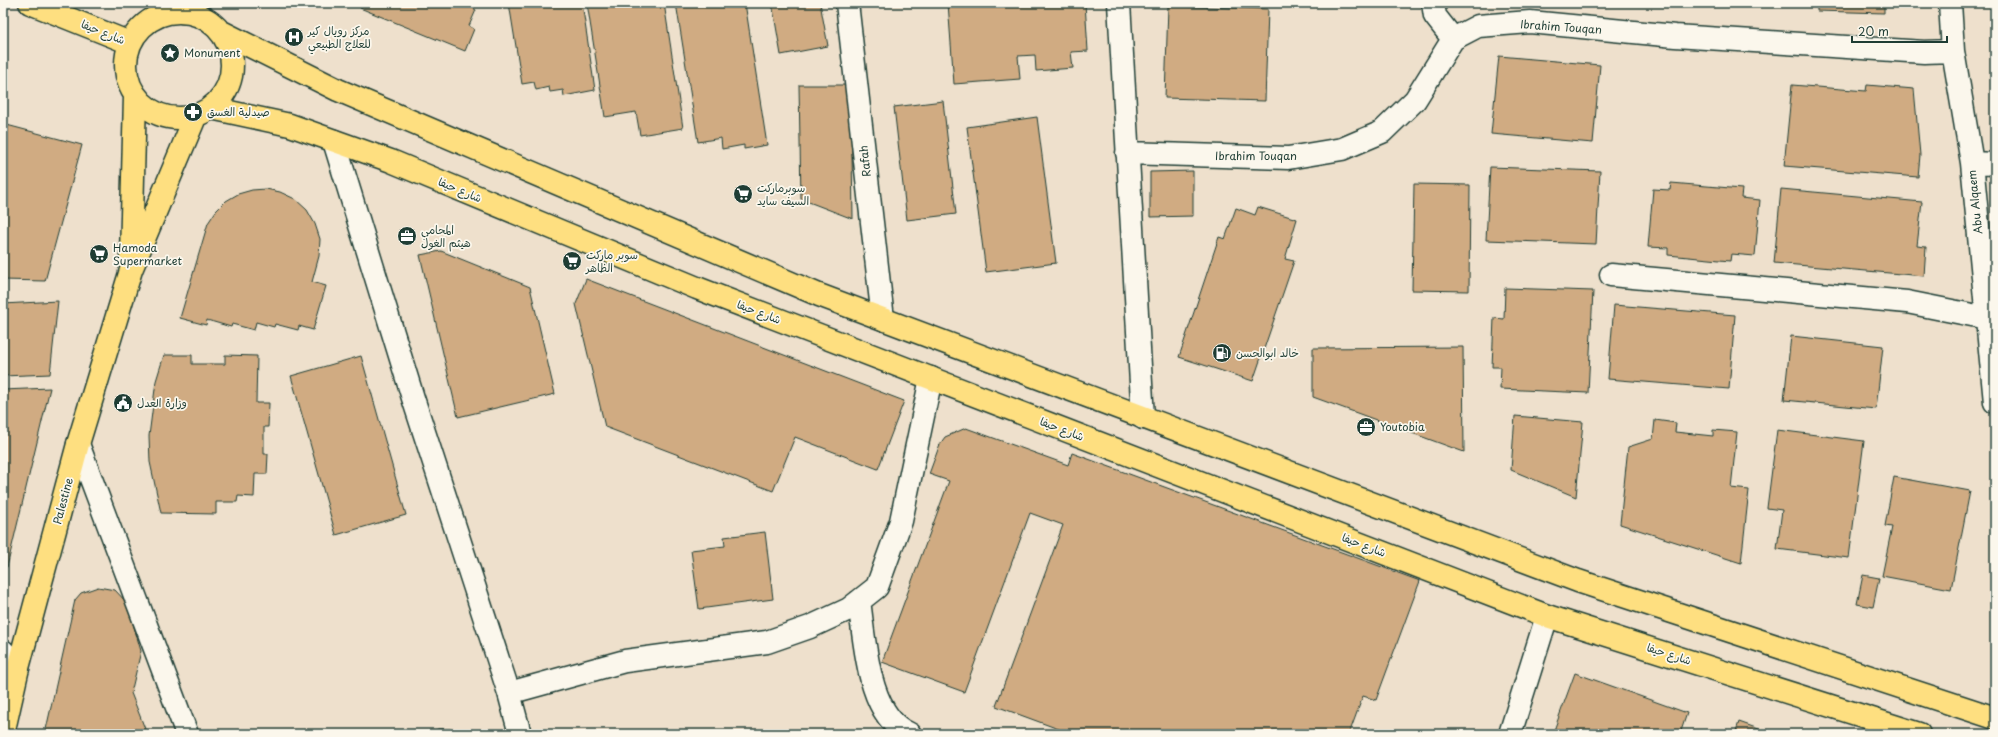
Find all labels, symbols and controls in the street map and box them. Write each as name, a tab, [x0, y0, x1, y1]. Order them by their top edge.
street label: شارع حيفا	[78, 15, 128, 49]
street label: Ibrahim Touqan	[1520, 15, 1603, 38]
scale bar	[1852, 18, 1947, 44]
place label: مركز رويال كير للعلاج الطبيعي	[307, 22, 371, 55]
text: 20 m	[1858, 22, 1889, 40]
hospital icon: مركز رويال كير للعلاج الطبيعي	[283, 26, 305, 48]
place icon: Monument	[159, 42, 181, 64]
place label: Monument	[184, 44, 241, 61]
pharmacy icon: صيدلية الغسق	[182, 101, 204, 123]
place label: صيدلية الغسق	[207, 103, 270, 120]
street label: Rafah	[854, 144, 875, 178]
street label: Ibrahim Touqan	[1215, 147, 1297, 164]
street label: Abu Alqaem	[1963, 169, 1986, 235]
street label: شارع حيفا	[435, 173, 485, 207]
place label: سوبرماركت السيف سايد	[757, 179, 809, 209]
supermarket icon: سوبرماركت السيف سايد	[732, 183, 754, 205]
place label: المحامي هيثم الغول	[421, 221, 471, 252]
office icon: المحامي هيثم الغول	[396, 225, 418, 247]
place label: Hamoda Supermarket	[113, 239, 183, 269]
supermarket icon: Hamoda Supermarket	[88, 243, 110, 265]
place label: سوبر ماركت الظاهر	[585, 246, 638, 276]
supermarket icon: سوبر ماركت الظاهر	[561, 250, 583, 272]
street label: شارع حيفا	[734, 295, 784, 329]
fuel station icon: خالد ابوالحسن	[1211, 342, 1233, 364]
place label: خالد ابوالحسن	[1236, 344, 1299, 361]
public building icon: وزارة العدل	[112, 392, 134, 414]
place label: وزارة العدل	[137, 394, 187, 411]
street label: شارع حيفا	[1037, 412, 1087, 446]
office icon: Youtobia	[1355, 416, 1377, 438]
place label: Youtobia	[1380, 418, 1425, 435]
street label: Palestine	[48, 476, 77, 526]
street label: شارع حيفا	[1339, 528, 1389, 562]
street label: شارع حيفا	[1644, 638, 1694, 670]

